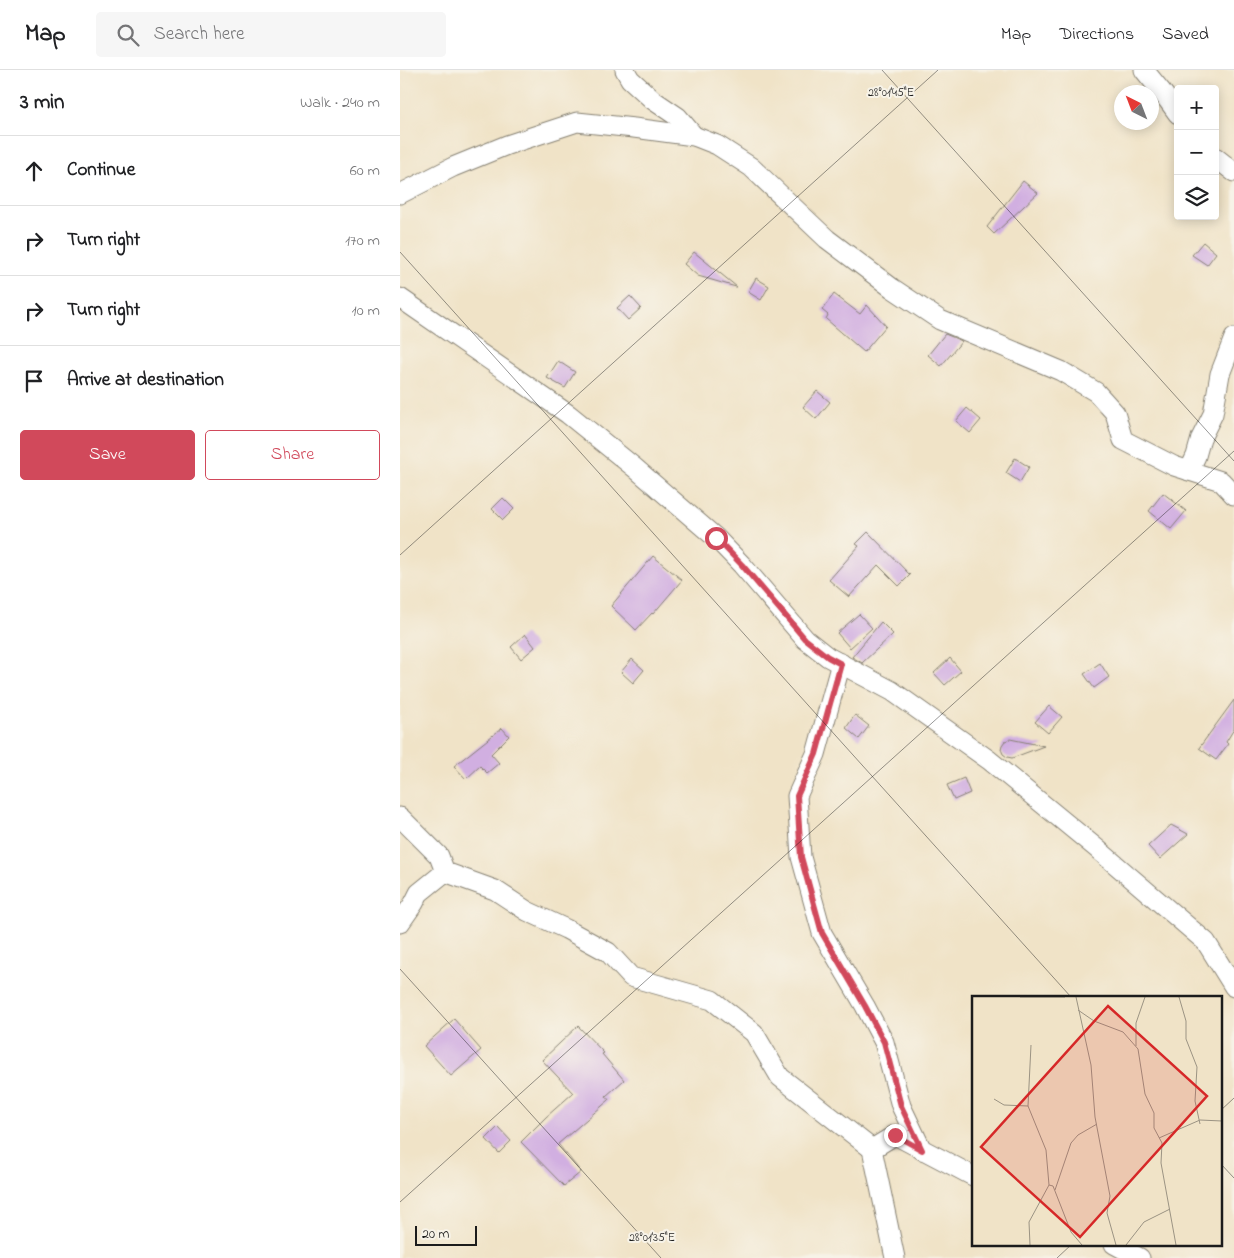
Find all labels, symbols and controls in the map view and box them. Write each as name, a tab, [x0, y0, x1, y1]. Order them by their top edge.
search box	[96, 12, 446, 57]
text: Map	[25, 17, 66, 52]
icon: search	[114, 21, 142, 49]
text: Search here	[154, 21, 245, 48]
text: Map	[1001, 22, 1031, 48]
text: Directions	[1059, 22, 1134, 48]
text: Saved	[1162, 22, 1209, 48]
text: 28°01'45"E	[868, 84, 914, 102]
north arrow	[1114, 85, 1159, 130]
map controls	[1174, 85, 1219, 220]
button: +	[1174, 85, 1219, 130]
text: 3 min	[20, 88, 64, 118]
text: Walk · 240 m	[300, 91, 380, 115]
button: −	[1174, 130, 1219, 175]
icon: ahead	[20, 157, 48, 185]
text: Continue	[67, 157, 135, 184]
text: 60 m	[350, 159, 380, 183]
button: layers	[1174, 175, 1219, 220]
icon: right	[20, 227, 48, 255]
text: Turn right	[67, 227, 140, 254]
text: 170 m	[345, 229, 380, 253]
icon: right	[20, 297, 48, 325]
text: Turn right	[67, 297, 140, 324]
text: 10 m	[352, 299, 380, 323]
icon: arrive	[20, 367, 48, 395]
text: Arrive at destination	[67, 367, 224, 394]
button: Save	[20, 430, 195, 480]
button: Share	[205, 430, 380, 480]
route start	[705, 527, 728, 550]
inset map	[972, 996, 1222, 1246]
route end	[884, 1124, 907, 1147]
scale bar	[415, 1223, 478, 1246]
text: 20 m	[422, 1224, 449, 1245]
text: 28°01'35"E	[629, 1229, 675, 1247]

